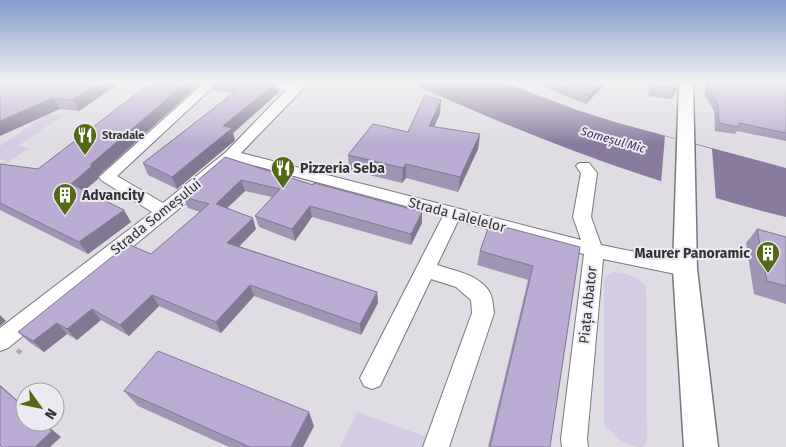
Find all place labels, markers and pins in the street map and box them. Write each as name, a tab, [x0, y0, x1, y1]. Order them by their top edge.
restaurant icon: Stradale	[72, 122, 98, 156]
place label: Stradale	[102, 129, 144, 142]
restaurant icon: Pizzeria Seba	[270, 155, 296, 189]
place label: Pizzeria Seba	[300, 160, 385, 177]
building icon: Advancity	[52, 182, 78, 216]
place label: Advancity	[81, 187, 145, 204]
building icon: Maurer Panoramic	[755, 240, 781, 274]
place label: Maurer Panoramic	[635, 245, 750, 262]

